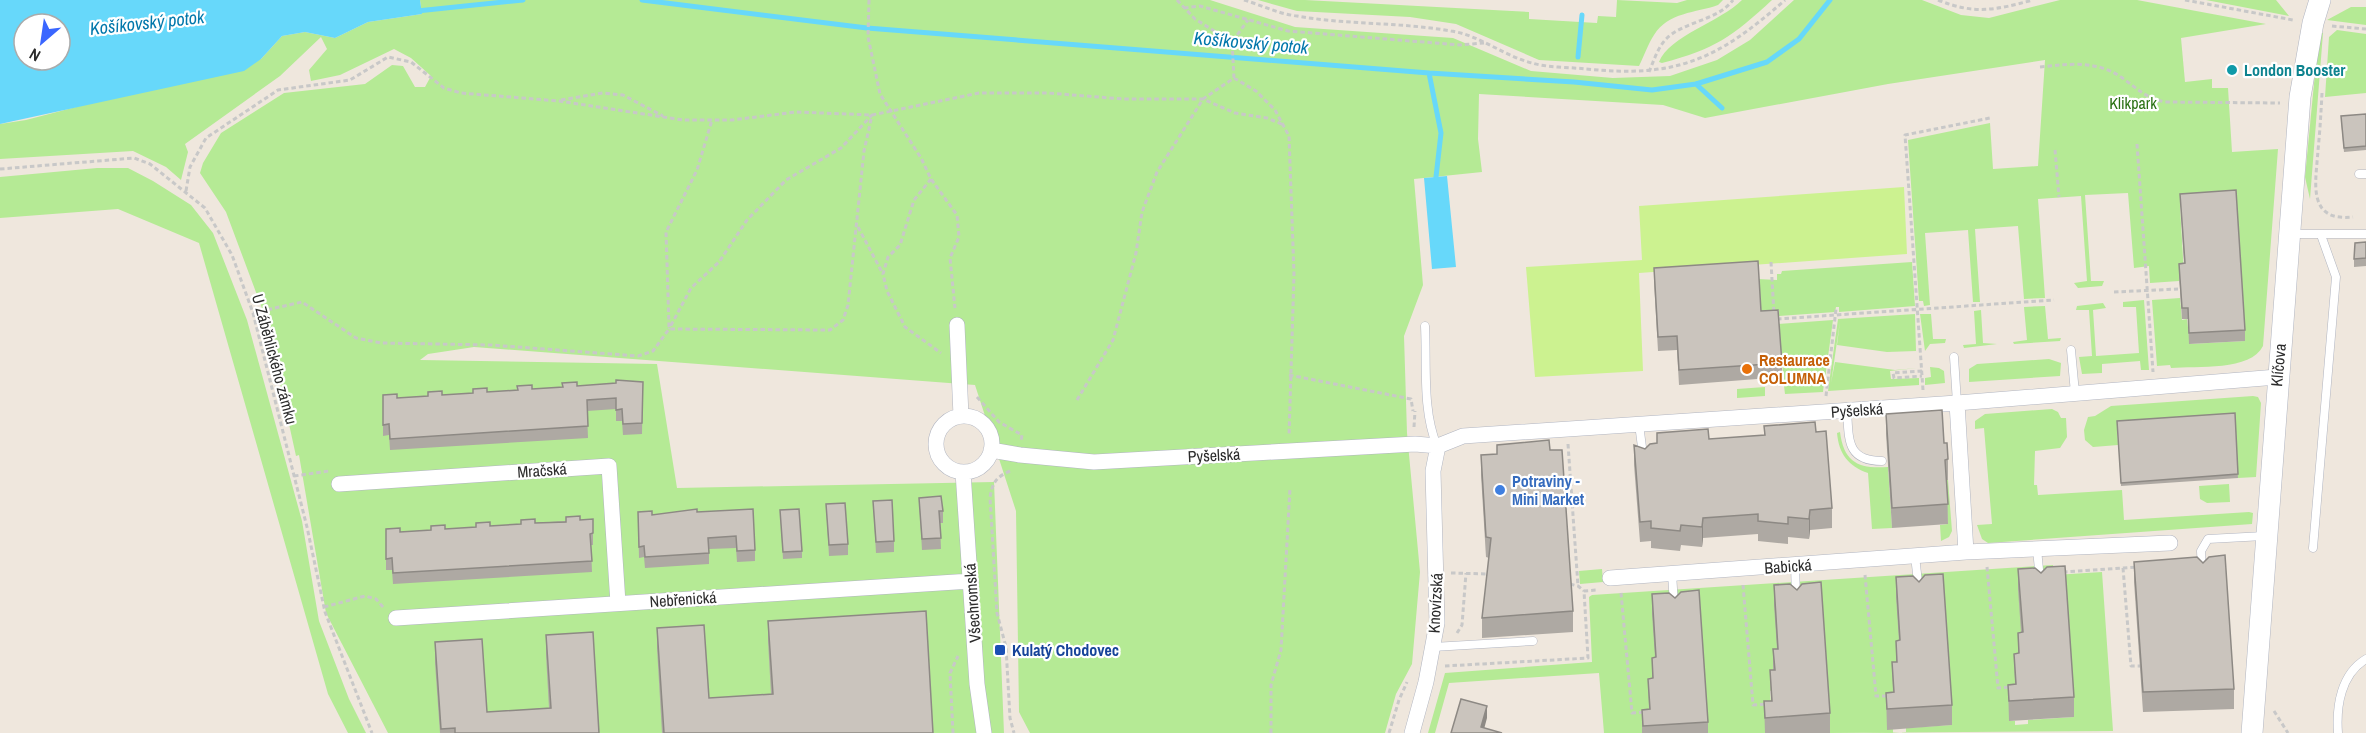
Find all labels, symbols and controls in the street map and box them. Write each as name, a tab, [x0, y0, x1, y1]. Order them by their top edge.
water label: Košíkovský potok	[89, 4, 206, 41]
north arrow	[12, 12, 72, 72]
water label: Košíkovský potok	[1193, 25, 1310, 60]
text: N	[25, 43, 44, 67]
place label: London Booster	[2244, 59, 2346, 81]
marker: London Booster	[2225, 63, 2239, 77]
park label: Klikpark	[2109, 92, 2157, 114]
street label: U Záběhlického zámku	[247, 291, 303, 427]
street label: Klíčova	[2265, 342, 2291, 387]
place label: Restaurace COLUMNA	[1759, 349, 1830, 389]
marker: Restaurace COLUMNA	[1740, 362, 1754, 376]
street label: Pyšelská	[1830, 397, 1885, 423]
street label: Pyšelská	[1187, 443, 1241, 467]
street label: Mračská	[517, 457, 568, 483]
place label: Potraviny - Mini Market	[1512, 470, 1585, 510]
marker: Potraviny - Mini Market	[1493, 483, 1507, 497]
street label: Babická	[1764, 553, 1813, 579]
street label: Všechromská	[958, 562, 986, 643]
street label: Knovízská	[1422, 572, 1448, 634]
street label: Nebřenická	[649, 586, 718, 612]
place label: Kulatý Chodovec	[1012, 639, 1119, 661]
marker: Kulatý Chodovec	[993, 643, 1007, 657]

